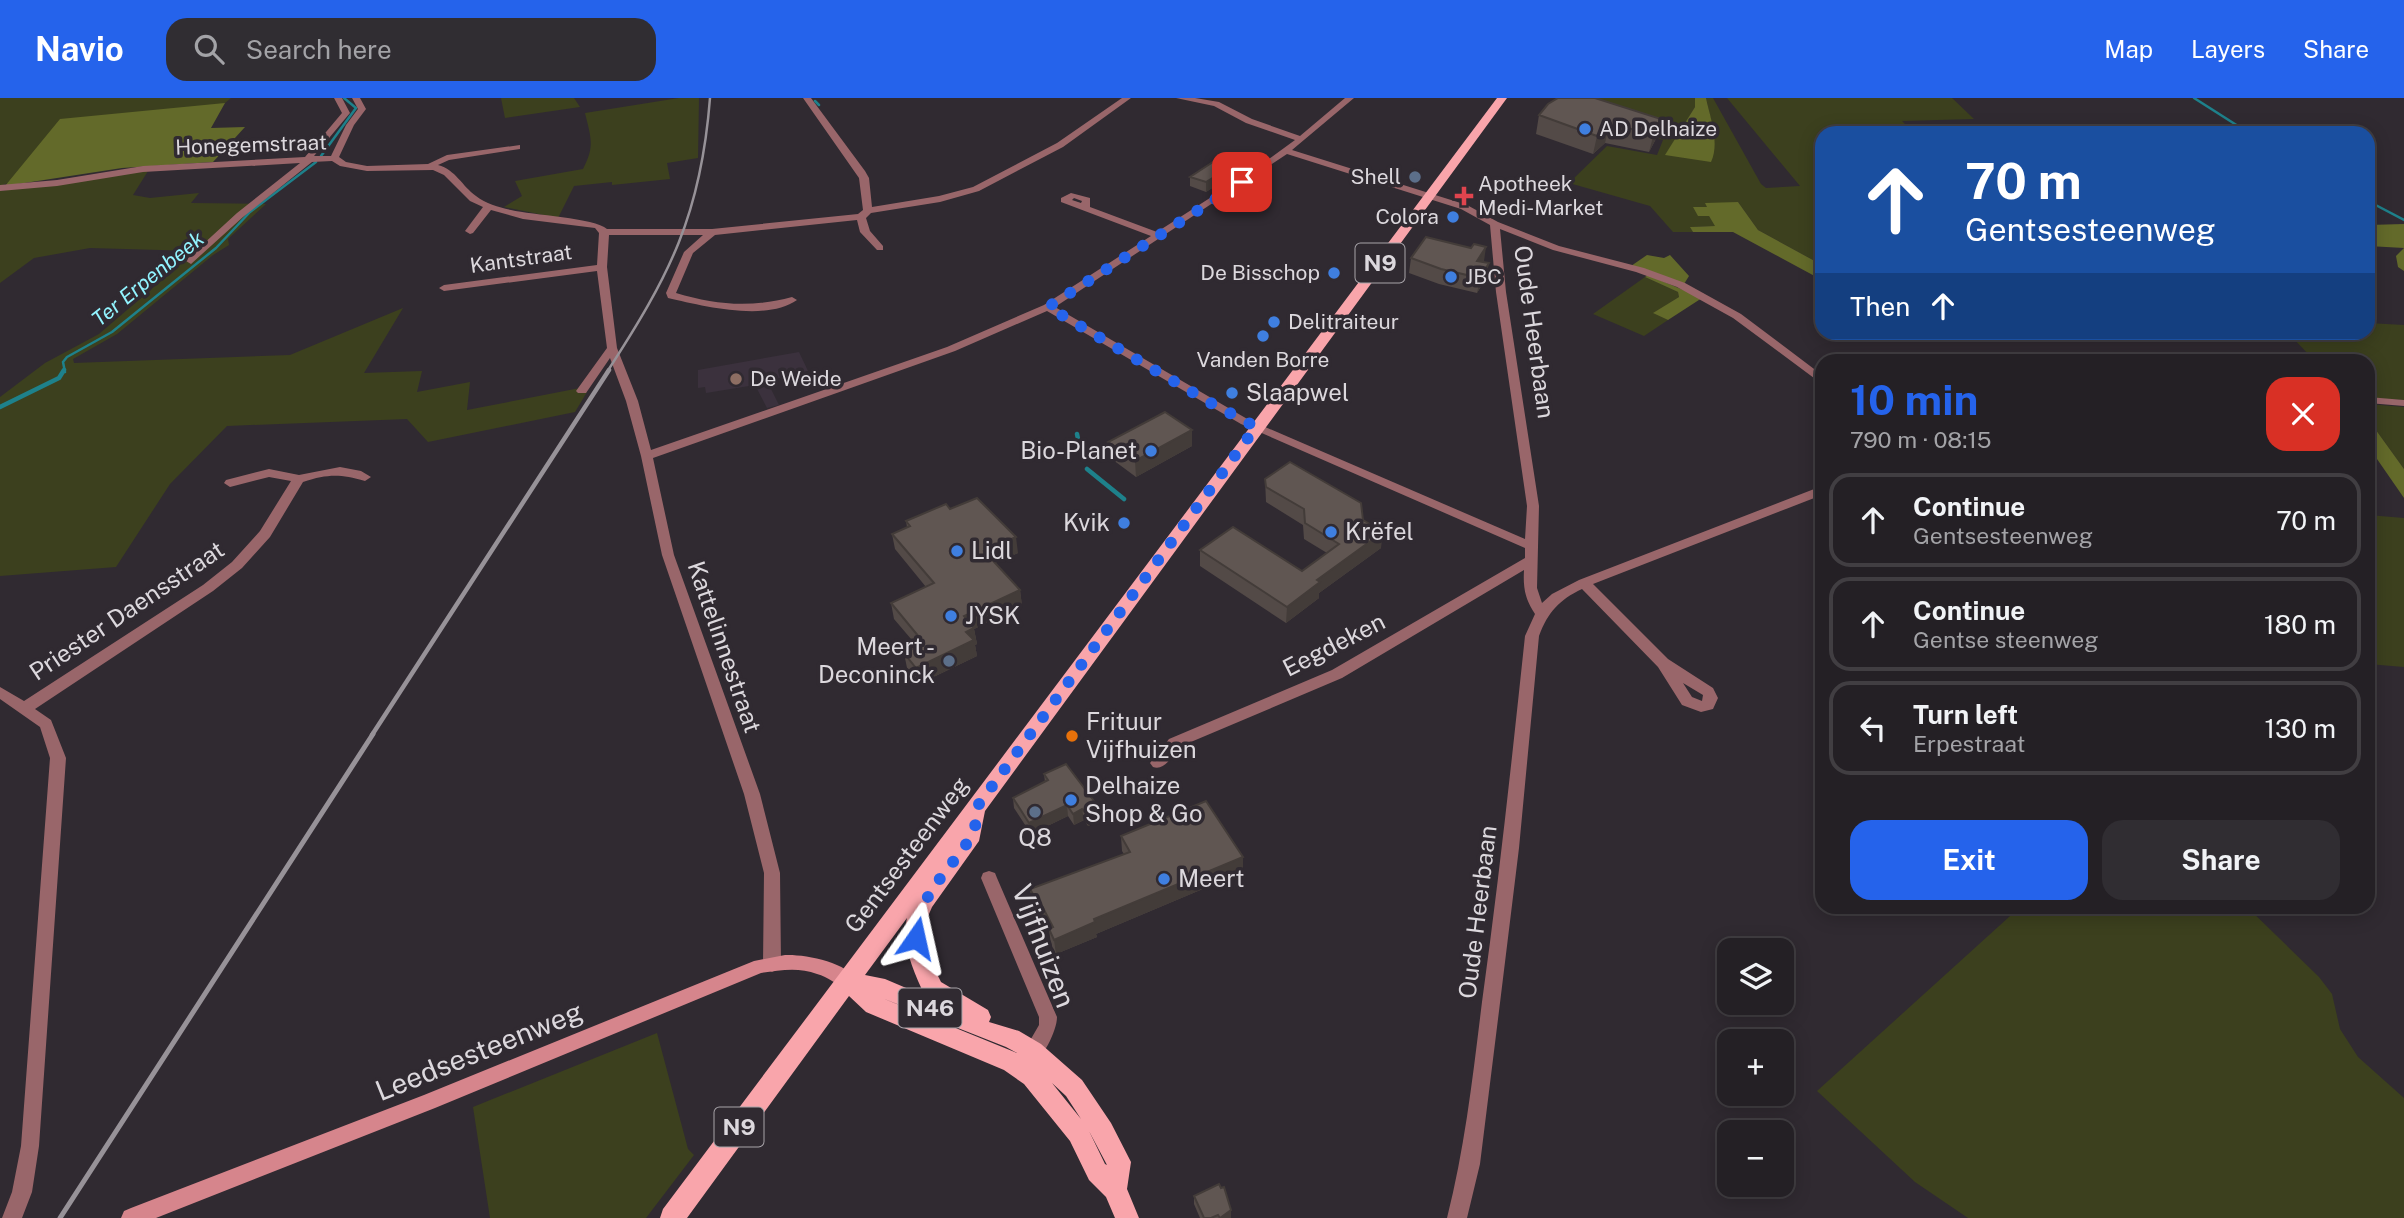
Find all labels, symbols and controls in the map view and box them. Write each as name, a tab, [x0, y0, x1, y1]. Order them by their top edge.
search box	[166, 18, 656, 81]
text: Navio	[35, 30, 124, 68]
icon: search	[190, 30, 228, 68]
text: Search here	[246, 34, 392, 65]
text: Map	[2104, 35, 2153, 63]
text: Layers	[2191, 35, 2265, 63]
text: Share	[2303, 35, 2369, 63]
place label: AD Delhaize	[1599, 116, 1717, 141]
marker: AD Delhaize	[1577, 121, 1593, 137]
street label: Honegemstraat	[175, 129, 327, 160]
pin	[1212, 152, 1272, 212]
text: 70 m	[1965, 152, 2082, 210]
icon: ahead	[1850, 154, 1941, 245]
icon: arrive	[1223, 163, 1261, 201]
place label: Shell	[1351, 164, 1401, 189]
marker: Shell	[1407, 169, 1423, 185]
place label: Apotheek Medi-Market	[1478, 171, 1603, 220]
marker: Apotheek Medi-Market	[1456, 188, 1472, 204]
place label: Colora	[1376, 204, 1439, 229]
marker: Colora	[1445, 209, 1461, 225]
text: Gentsesteenweg	[1965, 211, 2216, 248]
water label: Ter Erpenbeek	[87, 225, 209, 331]
street label: Kantstraat	[468, 239, 574, 278]
road number: N9	[1356, 244, 1404, 282]
street label: Oude Heerbaan	[1509, 244, 1561, 420]
place label: De Bisschop	[1200, 260, 1320, 285]
place label: JBC	[1465, 264, 1502, 289]
marker: De Bisschop	[1326, 265, 1342, 281]
marker: JBC	[1443, 269, 1459, 285]
icon: ahead	[1924, 287, 1962, 325]
text: Then	[1850, 291, 1910, 322]
place label: Delitraiteur	[1288, 309, 1399, 334]
marker: Delitraiteur	[1266, 314, 1282, 330]
marker: Vanden Borre	[1255, 328, 1271, 344]
place label: Vanden Borre	[1197, 347, 1329, 372]
place label: De Weide	[750, 366, 842, 391]
marker: De Weide	[728, 371, 744, 387]
text: 10 min	[1850, 375, 1978, 424]
button: close	[2266, 377, 2340, 451]
place label: Slaapwel	[1246, 378, 1349, 406]
marker: Slaapwel	[1224, 385, 1240, 401]
text: 790 m · 08:15	[1850, 426, 1992, 453]
place label: Bio-Planet	[1020, 436, 1137, 464]
marker: Bio-Planet	[1143, 443, 1159, 459]
text: Continue	[1913, 491, 2025, 522]
icon: ahead	[1854, 501, 1892, 539]
text: 70 m	[2276, 505, 2336, 536]
place label: Kvik	[1063, 508, 1110, 536]
marker: Kvik	[1116, 515, 1132, 531]
place label: Krëfel	[1345, 517, 1414, 545]
text: Gentsesteenweg	[1913, 522, 2093, 549]
marker: Krëfel	[1323, 524, 1339, 540]
street label: Priester Daensstraat	[24, 535, 229, 686]
place label: Lidl	[971, 536, 1013, 564]
marker: Lidl	[949, 543, 965, 559]
street label: Kattelinnestraat	[682, 557, 767, 736]
text: Continue	[1913, 595, 2025, 626]
place label: JYSK	[965, 601, 1020, 629]
icon: ahead	[1854, 605, 1892, 643]
street label: Eegdeken	[1278, 606, 1389, 682]
marker: JYSK	[943, 608, 959, 624]
text: 180 m	[2264, 609, 2336, 640]
text: Gentse steenweg	[1913, 626, 2099, 653]
place label: Meert - Deconinck	[818, 632, 935, 688]
marker: Meert - Deconinck	[941, 653, 957, 669]
text: Turn left	[1913, 699, 2018, 730]
place label: Frituur Vijfhuizen	[1086, 707, 1197, 763]
icon: left	[1854, 709, 1892, 747]
text: 130 m	[2264, 713, 2336, 744]
marker: Frituur Vijfhuizen	[1064, 728, 1080, 744]
text: Erpestraat	[1913, 730, 2025, 757]
street label: Gentsesteenweg	[838, 771, 974, 938]
place label: Delhaize Shop & Go	[1085, 771, 1202, 827]
marker: Delhaize Shop & Go	[1063, 792, 1079, 808]
marker: Q8	[1027, 804, 1043, 820]
button: Exit	[1850, 820, 2088, 900]
button: Share	[2102, 820, 2340, 900]
place label: Q8	[1018, 823, 1052, 851]
street label: Oude Heerbaan	[1452, 824, 1502, 1000]
place label: Meert	[1178, 864, 1245, 892]
marker: Meert	[1156, 871, 1172, 887]
street label: Vijfhuizen	[1006, 880, 1083, 1012]
position arrow	[879, 901, 953, 975]
map controls	[1717, 938, 1794, 1197]
button: layers	[1717, 938, 1794, 1015]
road number: N46	[898, 988, 962, 1028]
street label: Leedsesteenweg	[370, 994, 587, 1107]
button: +	[1717, 1029, 1794, 1106]
road number: N9	[714, 1108, 764, 1146]
button: −	[1717, 1120, 1794, 1197]

